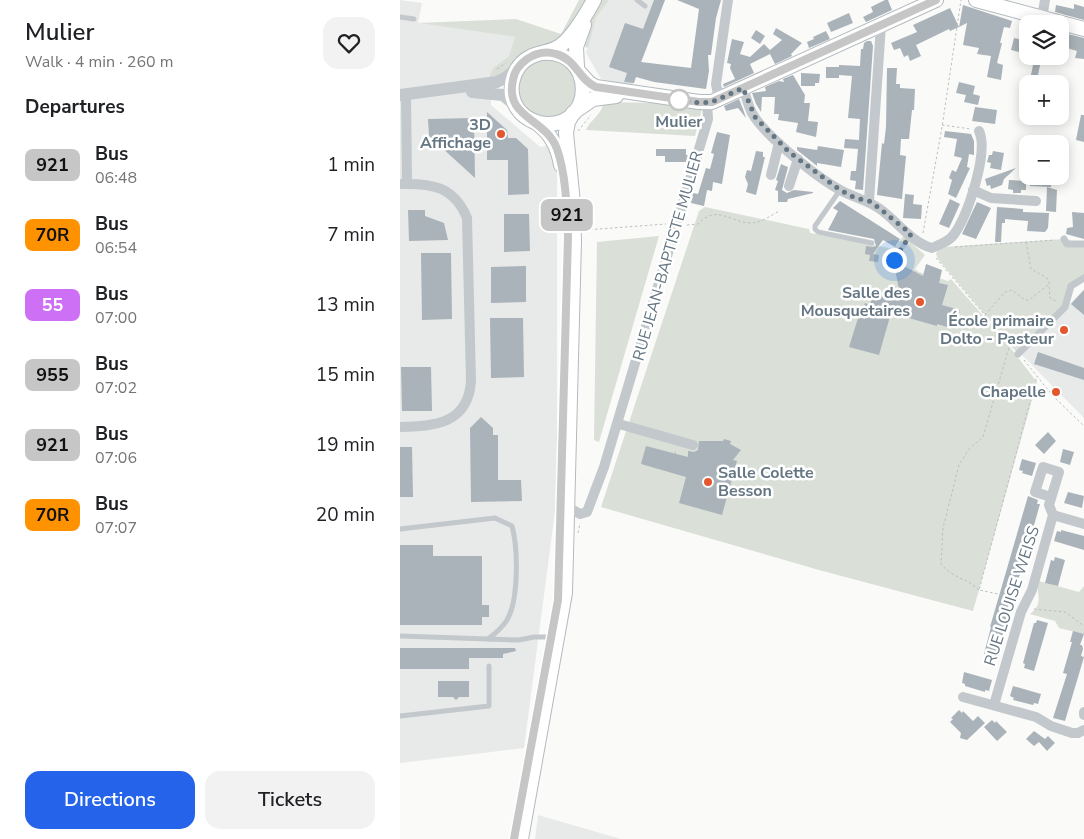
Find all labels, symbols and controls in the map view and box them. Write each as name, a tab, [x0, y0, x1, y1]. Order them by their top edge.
map controls	[1019, 15, 1069, 185]
button: layers	[1019, 15, 1069, 65]
text: Mulier	[25, 16, 94, 48]
button: heart	[323, 17, 375, 69]
text: Walk · 4 min · 260 m	[25, 51, 173, 73]
button: +	[1019, 75, 1069, 125]
marker: Mulier	[668, 89, 690, 111]
text: Departures	[25, 94, 125, 120]
place label: Mulier	[655, 111, 703, 133]
place label: 3D Affichage	[420, 114, 491, 154]
marker: 3D Affichage	[495, 128, 507, 140]
button: −	[1019, 135, 1069, 185]
text: Bus	[95, 141, 128, 167]
street label: RUE JEAN-BAPTISTE MULIER	[628, 148, 709, 363]
text: 1 min	[327, 152, 375, 178]
text: 921	[36, 153, 69, 177]
text: 06:48	[95, 167, 137, 189]
line badge: 921	[538, 199, 596, 231]
text: 921	[551, 203, 583, 227]
text: Bus	[95, 211, 128, 237]
text: 7 min	[327, 222, 375, 248]
text: 70R	[36, 223, 69, 247]
text: 06:54	[95, 237, 137, 259]
your location	[882, 248, 907, 273]
text: Bus	[95, 281, 128, 307]
place label: Salle des Mousquetaires	[801, 282, 910, 322]
text: 13 min	[316, 292, 375, 318]
text: 55	[42, 293, 63, 317]
marker: Salle des Mousquetaires	[914, 296, 926, 308]
text: 07:00	[95, 307, 137, 329]
place label: École primaire Dolto - Pasteur	[940, 310, 1055, 350]
marker: École primaire Dolto - Pasteur	[1058, 324, 1070, 336]
text: Bus	[95, 351, 128, 377]
text: 15 min	[316, 362, 375, 388]
text: 955	[36, 363, 69, 387]
text: 07:02	[95, 377, 137, 399]
place label: Chapelle	[980, 381, 1046, 403]
marker: Chapelle	[1050, 386, 1062, 398]
text: Bus	[95, 421, 128, 447]
text: 19 min	[316, 432, 375, 458]
text: 921	[36, 433, 69, 457]
text: 07:06	[95, 447, 137, 469]
place label: Salle Colette Besson	[718, 462, 814, 502]
marker: Salle Colette Besson	[702, 476, 714, 488]
text: Bus	[95, 491, 128, 517]
text: 20 min	[316, 502, 375, 528]
text: 70R	[36, 503, 69, 527]
text: 07:07	[95, 517, 137, 539]
street label: RUE LOUISE WEISS	[979, 523, 1045, 669]
button: Directions	[25, 771, 195, 829]
button: Tickets	[205, 771, 375, 829]

